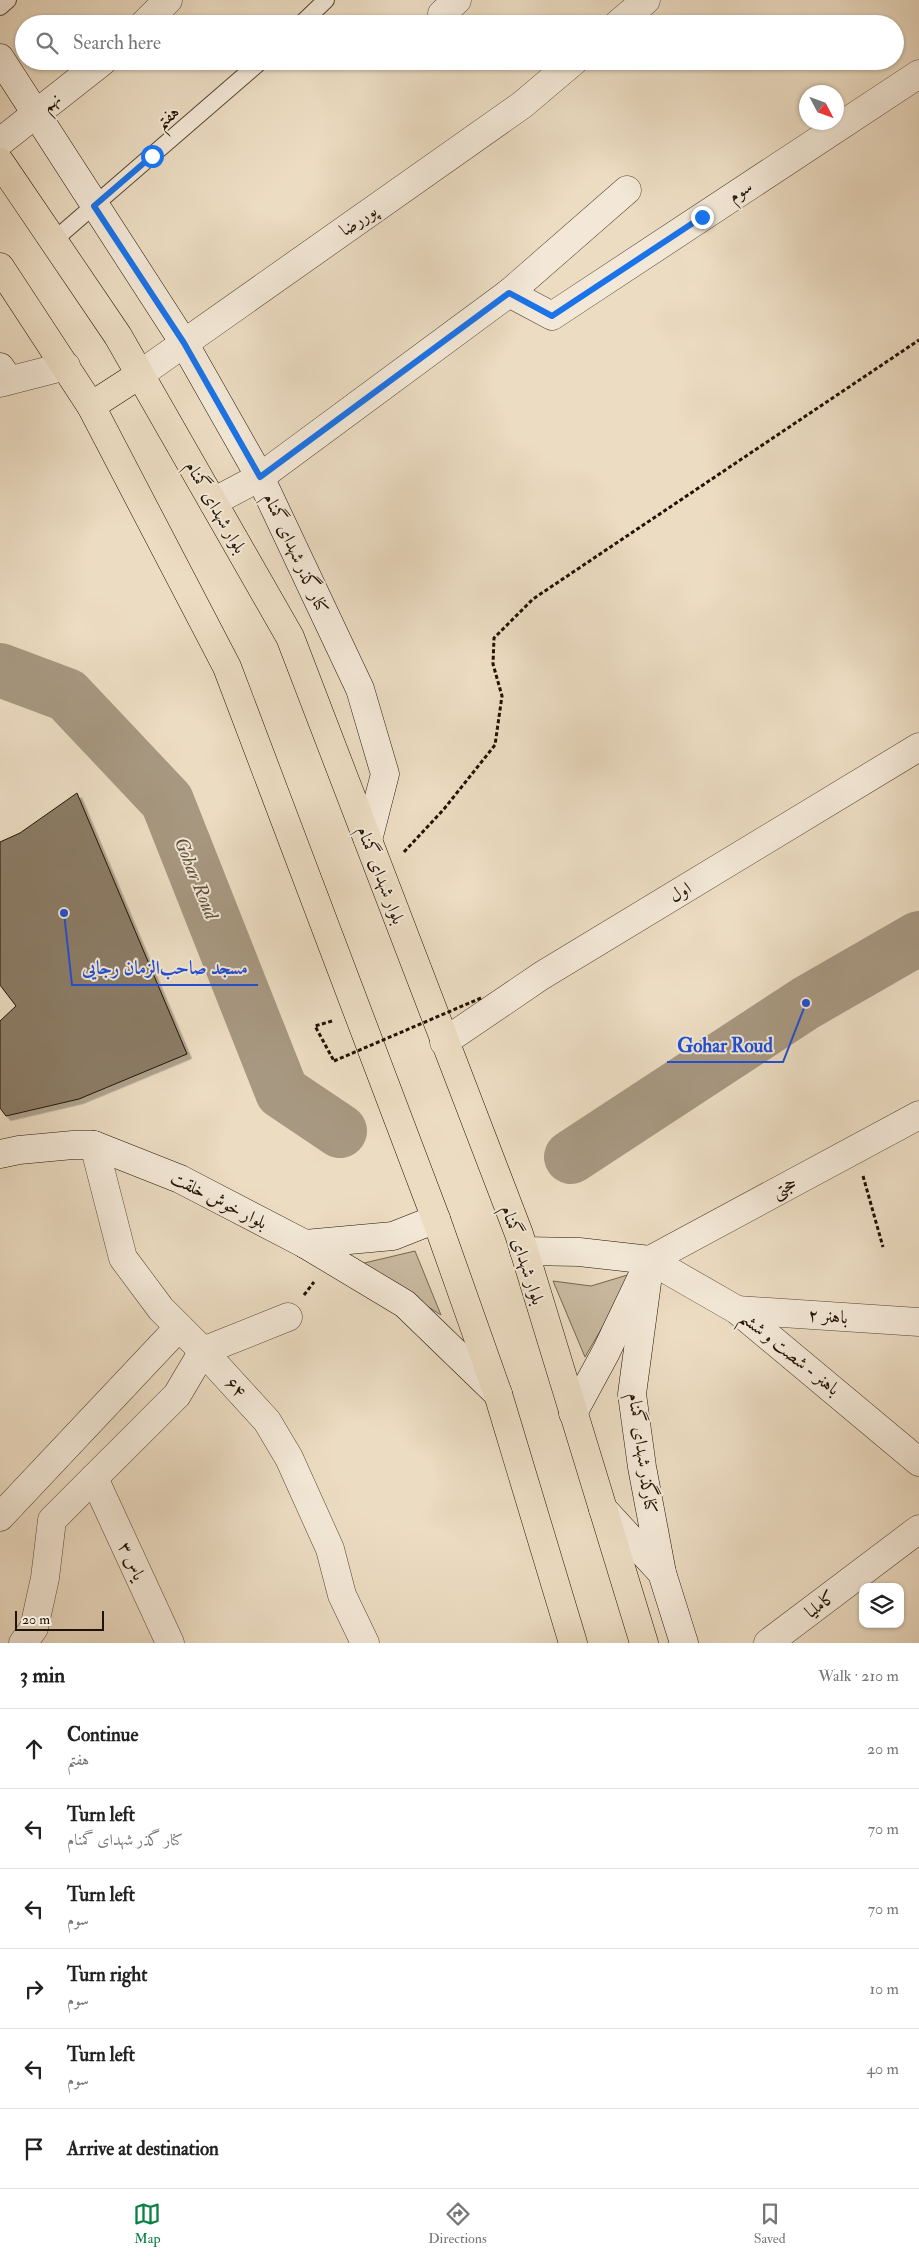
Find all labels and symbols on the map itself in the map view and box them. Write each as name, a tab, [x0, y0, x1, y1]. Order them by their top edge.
north arrow	[799, 85, 844, 130]
street label: نهم	[37, 87, 69, 121]
street label: هفتم	[150, 101, 188, 139]
route start	[141, 145, 164, 168]
street label: سوم	[724, 175, 759, 211]
street label: پوررضا	[335, 198, 383, 242]
route end	[691, 206, 714, 229]
street label: بلوار شهدای گمنام	[176, 457, 251, 560]
street label: کنار گذر شهدای گمنام	[254, 488, 335, 619]
street label: بلوار شهدای گمنام	[348, 823, 410, 929]
water label: Gohar Roud	[169, 834, 224, 924]
street label: اول	[665, 877, 696, 908]
callout: مسجد صاحب‌الزمان رجایی	[72, 951, 258, 985]
text: مسجد صاحب‌الزمان رجایی	[81, 956, 248, 980]
callout: Gohar Roud	[667, 1028, 783, 1062]
text: Gohar Roud	[677, 1034, 773, 1058]
street label: بلوار خوش خلقت	[167, 1166, 271, 1235]
street label: حجتی	[767, 1171, 802, 1205]
street label: بلوار شهدای گمنام	[492, 1202, 549, 1309]
street label: باهنر ۲	[807, 1304, 849, 1329]
street label: باهنر - شصت و ششم	[731, 1306, 844, 1405]
street label: ۶۴	[220, 1372, 251, 1403]
street label: کنارگذر شهدای گمنام	[619, 1391, 664, 1515]
street label: یاس ۳	[113, 1538, 151, 1586]
street label: کاملیا	[800, 1585, 840, 1624]
scale bar	[15, 1608, 104, 1631]

